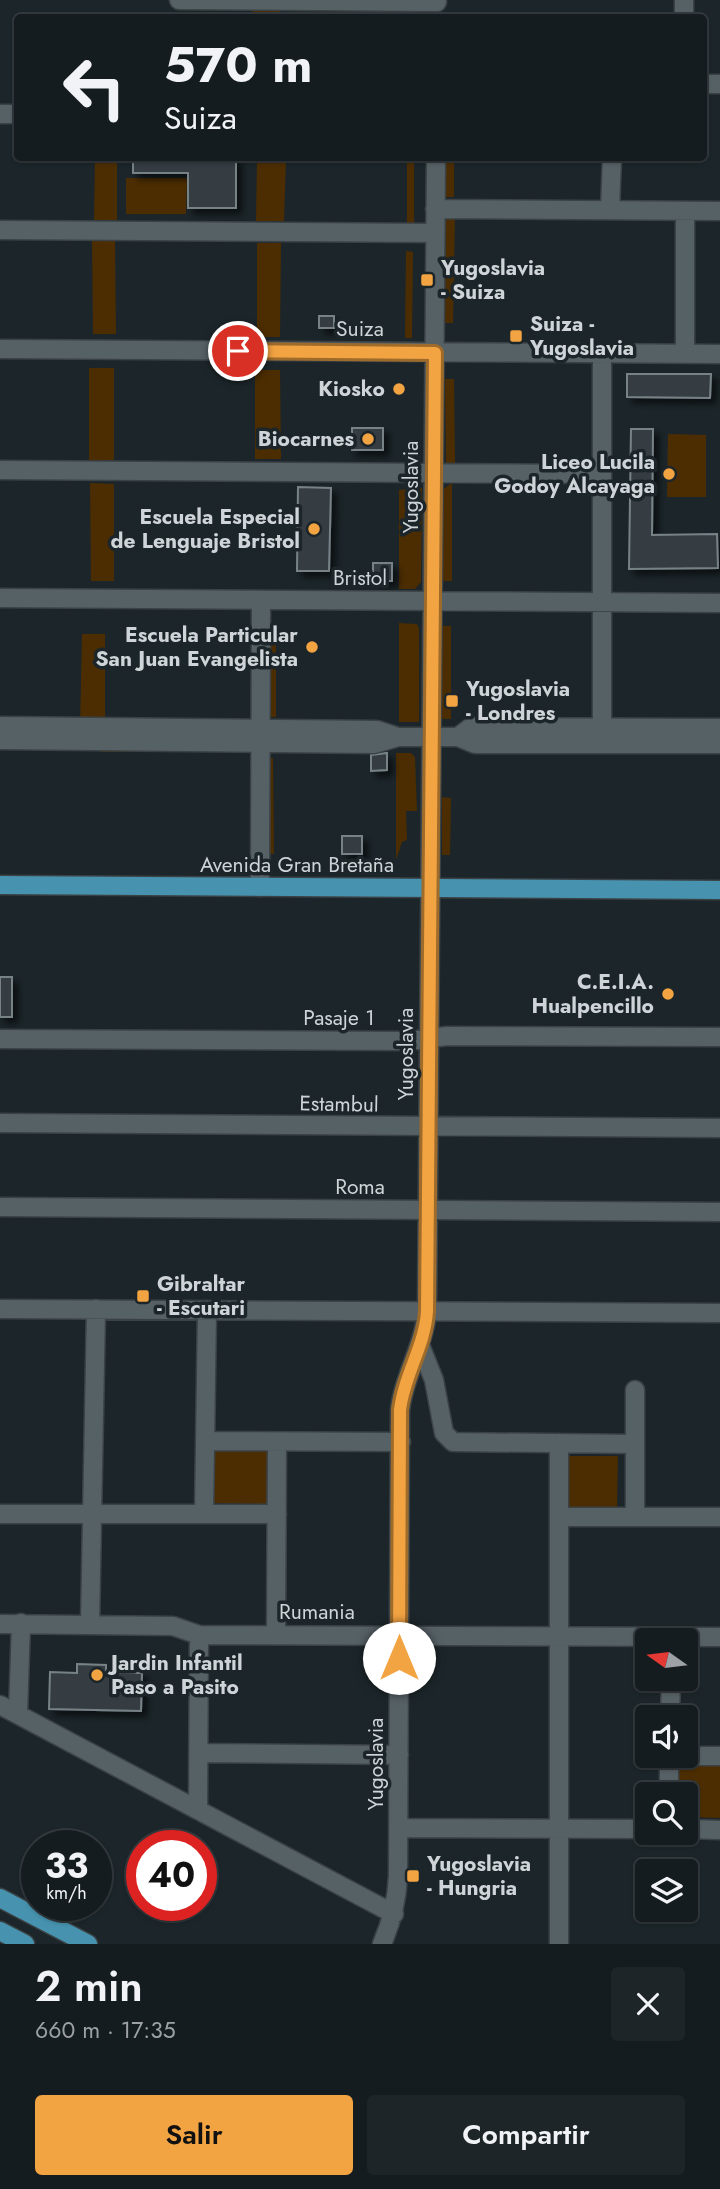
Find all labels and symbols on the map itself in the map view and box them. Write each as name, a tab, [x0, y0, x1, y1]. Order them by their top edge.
place label: Yugoslavia - Suiza	[440, 253, 545, 307]
marker: Yugoslavia - Suiza	[419, 272, 435, 288]
place label: Suiza - Yugoslavia	[529, 309, 634, 363]
street label: Suiza	[336, 314, 384, 344]
pin	[208, 321, 268, 381]
marker: Suiza - Yugoslavia	[508, 328, 524, 344]
place label: Kiosko	[318, 374, 385, 404]
marker: Kiosko	[391, 381, 407, 397]
place label: Biocarnes	[258, 424, 354, 454]
marker: Biocarnes	[360, 431, 376, 447]
street label: Yugoslavia	[396, 441, 426, 533]
place label: Liceo Lucila Godoy Alcayaga	[494, 447, 655, 501]
marker: Liceo Lucila Godoy Alcayaga	[661, 466, 677, 482]
place label: Escuela Especial de Lenguaje Bristol	[111, 502, 300, 556]
marker: Escuela Especial de Lenguaje Bristol	[306, 521, 322, 537]
street label: Bristol	[333, 563, 387, 593]
place label: Escuela Particular San Juan Evangelista	[95, 620, 298, 674]
marker: Escuela Particular San Juan Evangelista	[304, 639, 320, 655]
place label: Yugoslavia - Londres	[465, 674, 570, 728]
marker: Yugoslavia - Londres	[444, 693, 460, 709]
street label: Avenida Gran Bretaña	[200, 850, 394, 880]
place label: C.E.I.A. Hualpencillo	[531, 967, 654, 1021]
marker: C.E.I.A. Hualpencillo	[660, 986, 676, 1002]
street label: Pasaje 1	[303, 1003, 375, 1033]
street label: Yugoslavia	[391, 1008, 421, 1100]
street label: Estambul	[299, 1088, 379, 1120]
street label: Roma	[335, 1172, 385, 1202]
place label: Gibraltar - Escutari	[157, 1269, 245, 1323]
marker: Gibraltar - Escutari	[135, 1288, 151, 1304]
street label: Rumania	[279, 1597, 355, 1627]
position arrow	[362, 1621, 436, 1695]
north arrow	[635, 1628, 698, 1690]
place label: Jardin Infantil Paso a Pasito	[107, 1648, 243, 1702]
marker: Jardin Infantil Paso a Pasito	[89, 1667, 105, 1683]
street label: Yugoslavia	[361, 1718, 391, 1810]
speed limit sign: 40	[126, 1830, 217, 1921]
place label: Yugoslavia - Hungria	[426, 1849, 531, 1903]
marker: Yugoslavia - Hungria	[405, 1868, 421, 1884]

